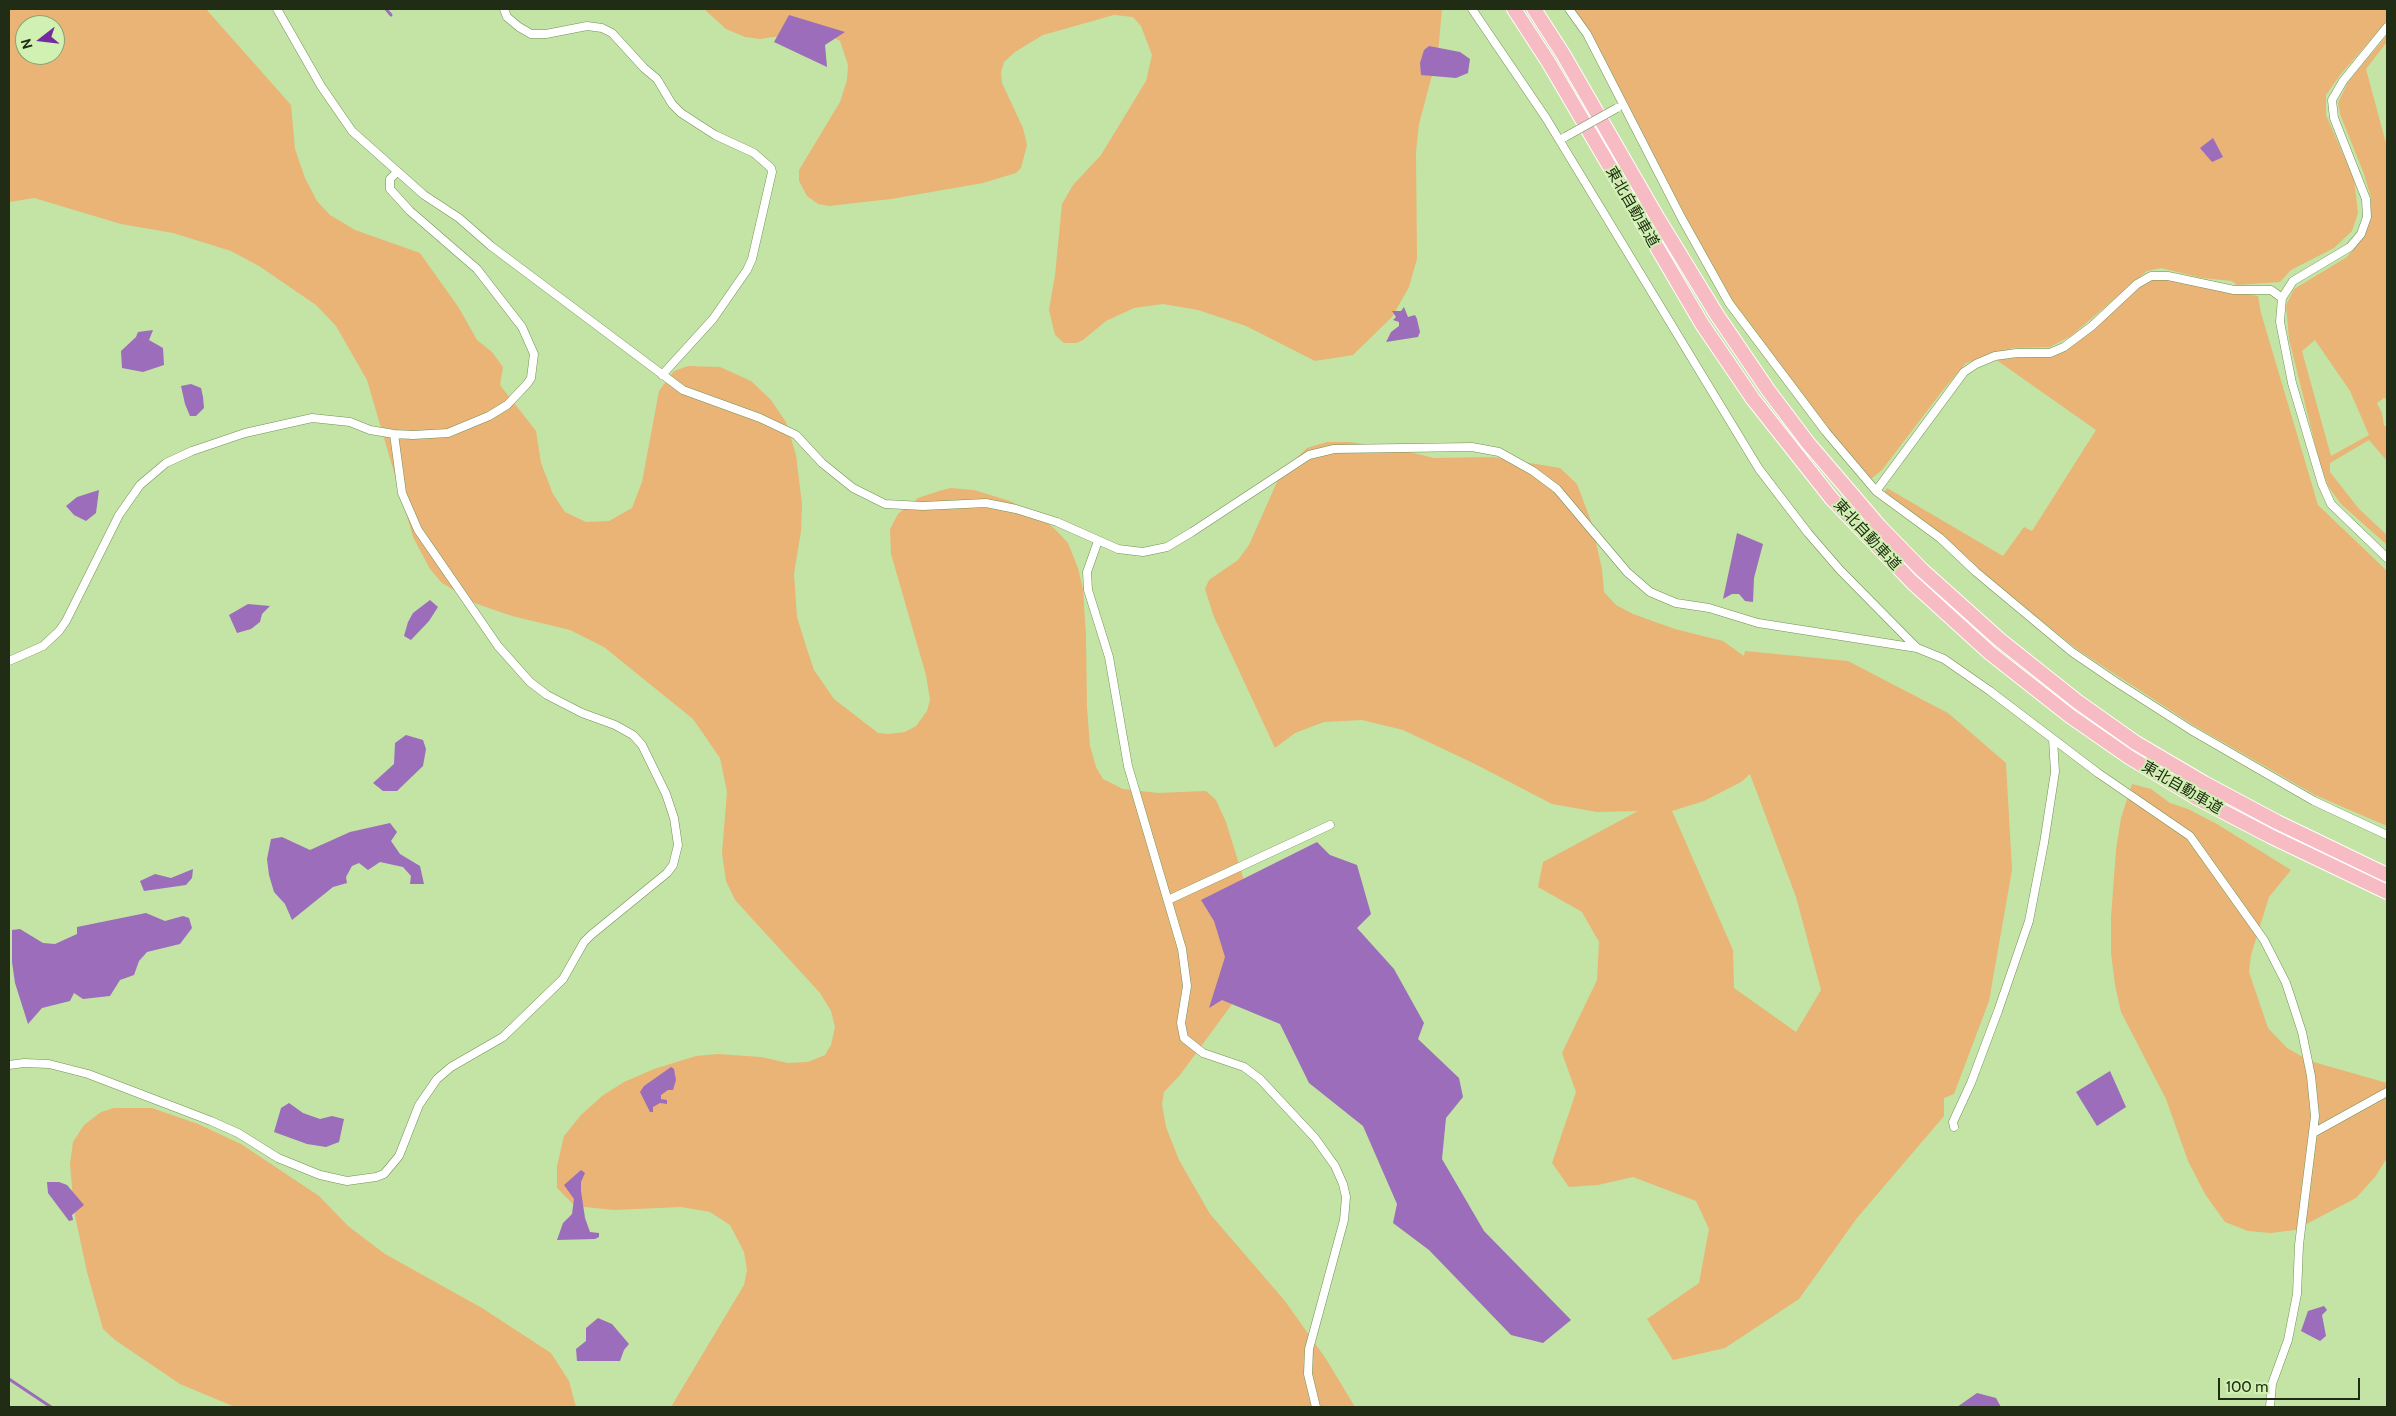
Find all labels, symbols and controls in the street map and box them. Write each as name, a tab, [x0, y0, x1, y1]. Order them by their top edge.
north arrow	[15, 15, 65, 65]
text: N	[17, 37, 37, 51]
street label: 東北自動車道	[1602, 164, 1662, 250]
street label: 東北自動車道	[1830, 496, 1904, 574]
street label: 東北自動車道	[2139, 758, 2225, 818]
scale bar	[2221, 1368, 2364, 1400]
text: 100 m	[2226, 1378, 2268, 1396]

